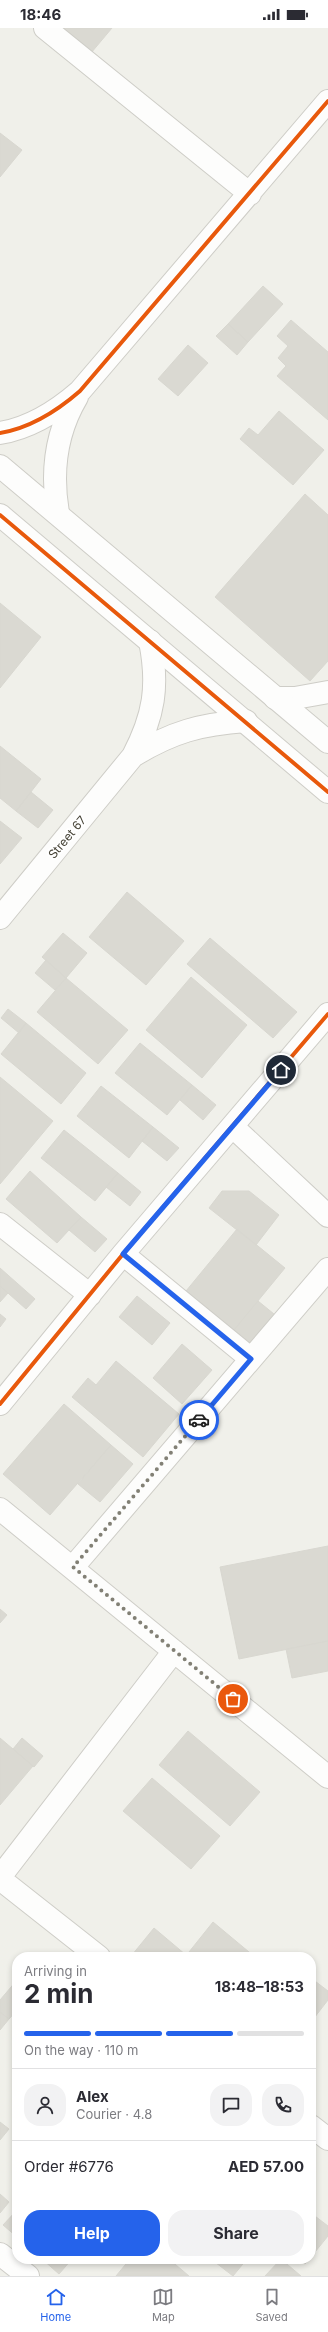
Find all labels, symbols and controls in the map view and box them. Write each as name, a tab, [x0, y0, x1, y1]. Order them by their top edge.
text: 18:46	[20, 5, 61, 24]
street label: Street 67	[45, 812, 89, 862]
pin	[264, 1053, 298, 1087]
icon: home	[270, 1059, 292, 1081]
courier	[179, 1400, 219, 1440]
icon: car	[188, 1409, 210, 1431]
pin	[216, 1682, 250, 1716]
icon: bag	[222, 1688, 244, 1710]
text: Arriving in	[24, 1963, 87, 1979]
text: 18:48–18:53	[215, 1977, 304, 1996]
text: 2 min	[24, 1978, 94, 2009]
text: On the way · 110 m	[24, 2042, 138, 2058]
button: person	[24, 2084, 66, 2126]
button: chat	[210, 2084, 252, 2126]
button: phone	[262, 2084, 304, 2126]
text: Alex	[76, 2087, 109, 2106]
text: Courier · 4.8	[76, 2106, 152, 2122]
text: Order #6776	[24, 2157, 114, 2176]
text: AED 57.00	[228, 2157, 304, 2176]
button: Help	[24, 2210, 160, 2256]
button: Share	[168, 2210, 304, 2256]
tab: Home	[40, 2286, 71, 2324]
tab: Map	[152, 2286, 175, 2324]
tab: Saved	[255, 2286, 288, 2324]

